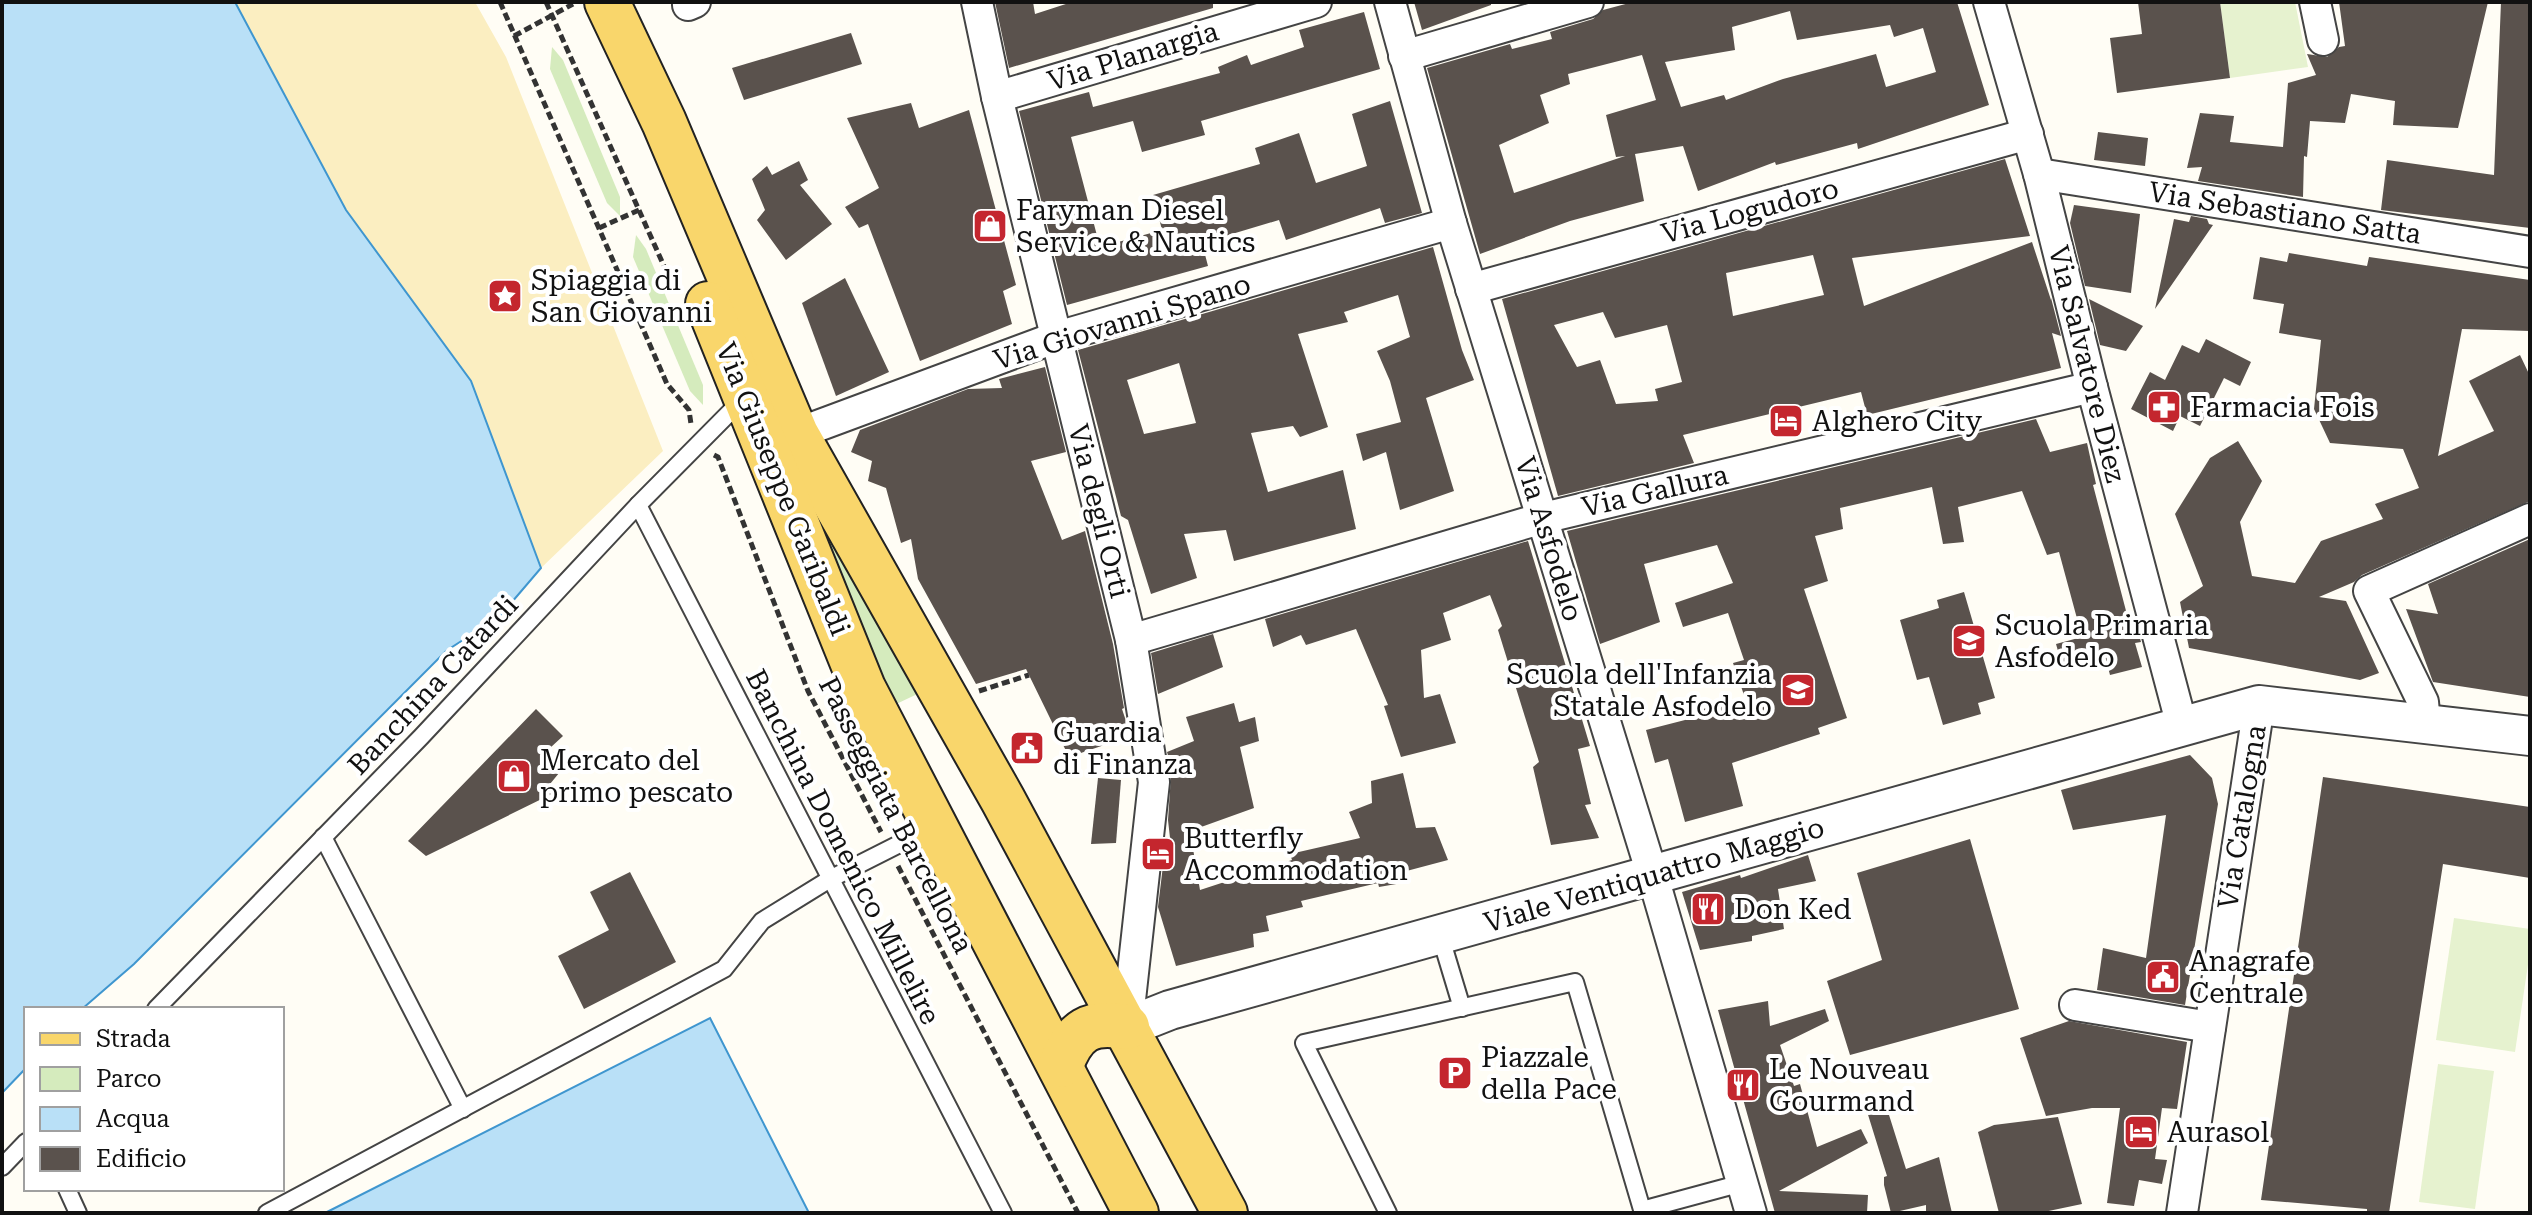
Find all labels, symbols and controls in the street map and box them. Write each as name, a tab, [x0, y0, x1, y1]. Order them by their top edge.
street label: Via Planargia	[1044, 14, 1222, 98]
street label: Via Logudoro	[1658, 171, 1842, 251]
street label: Via Sebastiano Satta	[2146, 175, 2424, 251]
place label: Faryman Diesel Service & Nautics	[1016, 194, 1255, 259]
shop icon: Faryman Diesel Service & Nautics	[971, 207, 1009, 245]
street label: Via Salvatore Diez	[2042, 242, 2132, 486]
place label: Spiaggia di San Giovanni	[531, 264, 712, 329]
street label: Via Giovanni Spano	[990, 267, 1254, 377]
place icon: Spiaggia di San Giovanni	[486, 277, 524, 315]
street label: Via Giuseppe Garibaldi	[709, 338, 857, 640]
pharmacy icon: Farmacia Fois	[2145, 388, 2183, 426]
place label: Farmacia Fois	[2190, 391, 2374, 424]
hotel icon: Alghero City	[1767, 402, 1805, 440]
place label: Alghero City	[1812, 405, 1983, 438]
street label: Via degli Orti	[1061, 421, 1137, 601]
street label: Via Asfodelo	[1508, 453, 1590, 625]
street label: Via Gallura	[1579, 458, 1731, 524]
street label: Banchina Catardi	[341, 588, 525, 782]
place label: Scuola Primaria Asfodelo	[1995, 609, 2209, 674]
school or university icon: Scuola Primaria Asfodelo	[1950, 622, 1988, 660]
place label: Scuola dell'Infanzia Statale Asfodelo	[1506, 658, 1772, 723]
street label: Banchina Domenico Millelire	[739, 664, 947, 1030]
street label: Passeggiata Barcellona	[812, 671, 980, 959]
school or university icon: Scuola dell'Infanzia Statale Asfodelo	[1779, 671, 1817, 709]
place label: Guardia di Finanza	[1053, 716, 1192, 781]
street label: Via Catalogna	[2211, 723, 2273, 911]
public building icon: Guardia di Finanza	[1008, 729, 1046, 767]
place label: Mercato del primo pescato	[540, 744, 733, 809]
shop icon: Mercato del primo pescato	[495, 757, 533, 795]
street label: Viale Ventiquattro Maggio	[1480, 811, 1828, 939]
place label: Butterfly Accommodation	[1184, 822, 1408, 887]
hotel icon: Butterfly Accommodation	[1139, 835, 1177, 873]
restaurant icon: Don Ked	[1689, 890, 1727, 928]
place label: Don Ked	[1734, 893, 1851, 926]
place label: Anagrafe Centrale	[2189, 945, 2310, 1010]
public building icon: Anagrafe Centrale	[2144, 958, 2182, 996]
legend	[24, 1007, 284, 1191]
text: Strada	[96, 1025, 171, 1053]
place label: Piazzale della Pace	[1481, 1041, 1617, 1106]
place label: Le Nouveau Gourmand	[1769, 1053, 1929, 1118]
parking icon: Piazzale della Pace	[1436, 1054, 1474, 1092]
text: Parco	[96, 1065, 162, 1093]
restaurant icon: Le Nouveau Gourmand	[1724, 1066, 1762, 1104]
text: Acqua	[96, 1105, 169, 1133]
hotel icon: Aurasol	[2122, 1113, 2160, 1151]
place label: Aurasol	[2167, 1116, 2270, 1149]
text: Edificio	[96, 1145, 187, 1173]

